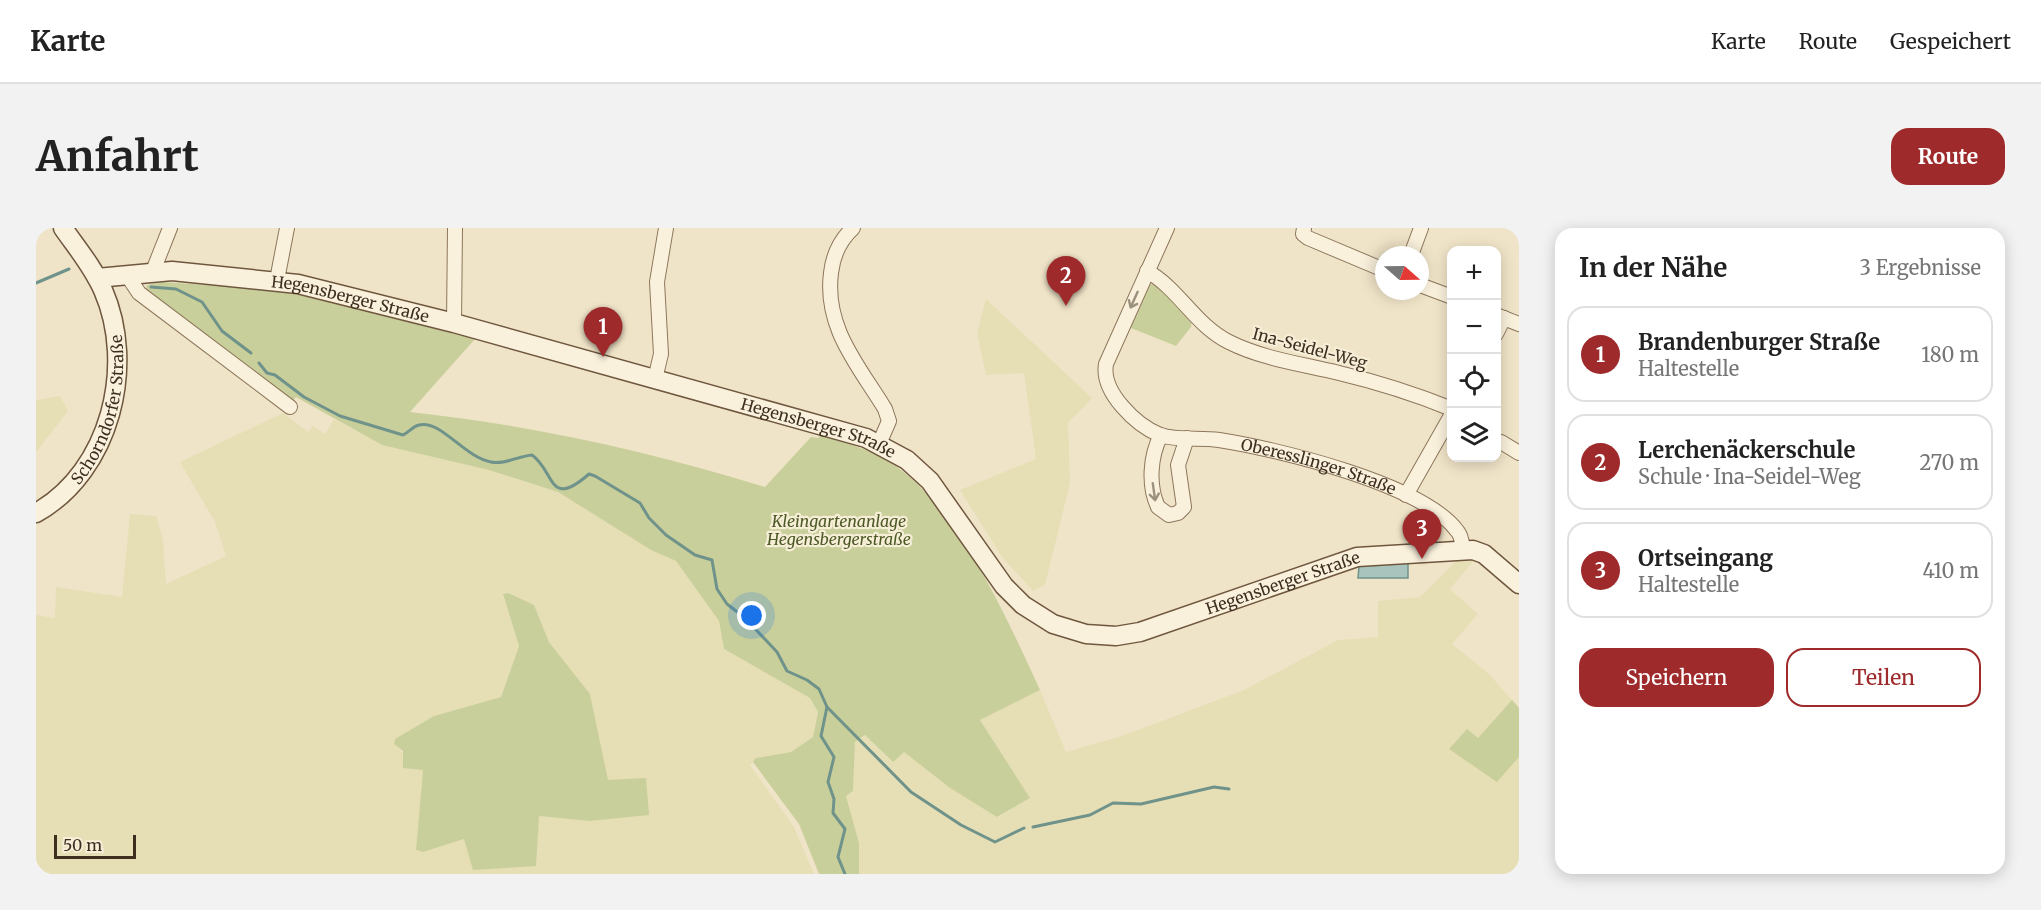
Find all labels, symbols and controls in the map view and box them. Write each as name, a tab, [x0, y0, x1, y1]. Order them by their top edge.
text: Karte	[30, 23, 105, 59]
text: Karte	[1711, 28, 1766, 55]
text: Route	[1799, 28, 1857, 55]
text: Gespeichert	[1890, 28, 2011, 55]
button: Route	[1891, 128, 2005, 185]
text: Anfahrt	[36, 130, 199, 182]
north arrow	[1375, 246, 1429, 300]
map controls	[1447, 246, 1501, 462]
button: +	[1447, 246, 1501, 300]
text: In der Nähe	[1579, 251, 1727, 284]
text: 3 Ergebnisse	[1859, 255, 1981, 280]
pin: 2	[1046, 256, 1086, 306]
street label: Hegensberger Straße	[270, 271, 431, 326]
one-way arrow	[1127, 291, 1139, 309]
button: −	[1447, 300, 1501, 354]
pin: 1	[584, 308, 622, 357]
street label: Ina-Seidel-Weg	[1251, 323, 1370, 373]
text: Brandenburger Straße	[1638, 328, 1880, 356]
street label: Schorndorfer Straße	[66, 334, 127, 488]
text: 1	[1596, 342, 1605, 367]
text: 180 m	[1921, 342, 1979, 367]
button: locate	[1447, 354, 1501, 408]
text: Haltestelle	[1638, 356, 1739, 381]
street label: Hegensberger Straße	[739, 394, 899, 462]
button: layers	[1447, 408, 1501, 462]
street label: Oberesslinger Straße	[1239, 434, 1399, 499]
text: Lerchenäckerschule	[1638, 436, 1855, 464]
text: 2	[1595, 450, 1606, 475]
text: 270 m	[1919, 450, 1979, 475]
text: Schule · Ina-Seidel-Weg	[1638, 464, 1861, 489]
one-way arrow	[1149, 481, 1160, 501]
pin: 3	[1402, 510, 1442, 559]
park label: Kleingartenanlage Hegensbergerstraße	[766, 511, 911, 549]
text: Ortseingang	[1638, 544, 1773, 572]
street label: Hegensberger Straße	[1203, 547, 1362, 619]
text: 3	[1595, 558, 1606, 583]
text: 410 m	[1922, 558, 1979, 583]
text: Haltestelle	[1638, 572, 1739, 597]
your location	[737, 601, 766, 630]
button: Speichern	[1579, 648, 1774, 707]
button: Teilen	[1786, 648, 1981, 707]
scale bar	[54, 832, 136, 860]
text: 50 m	[63, 835, 102, 855]

